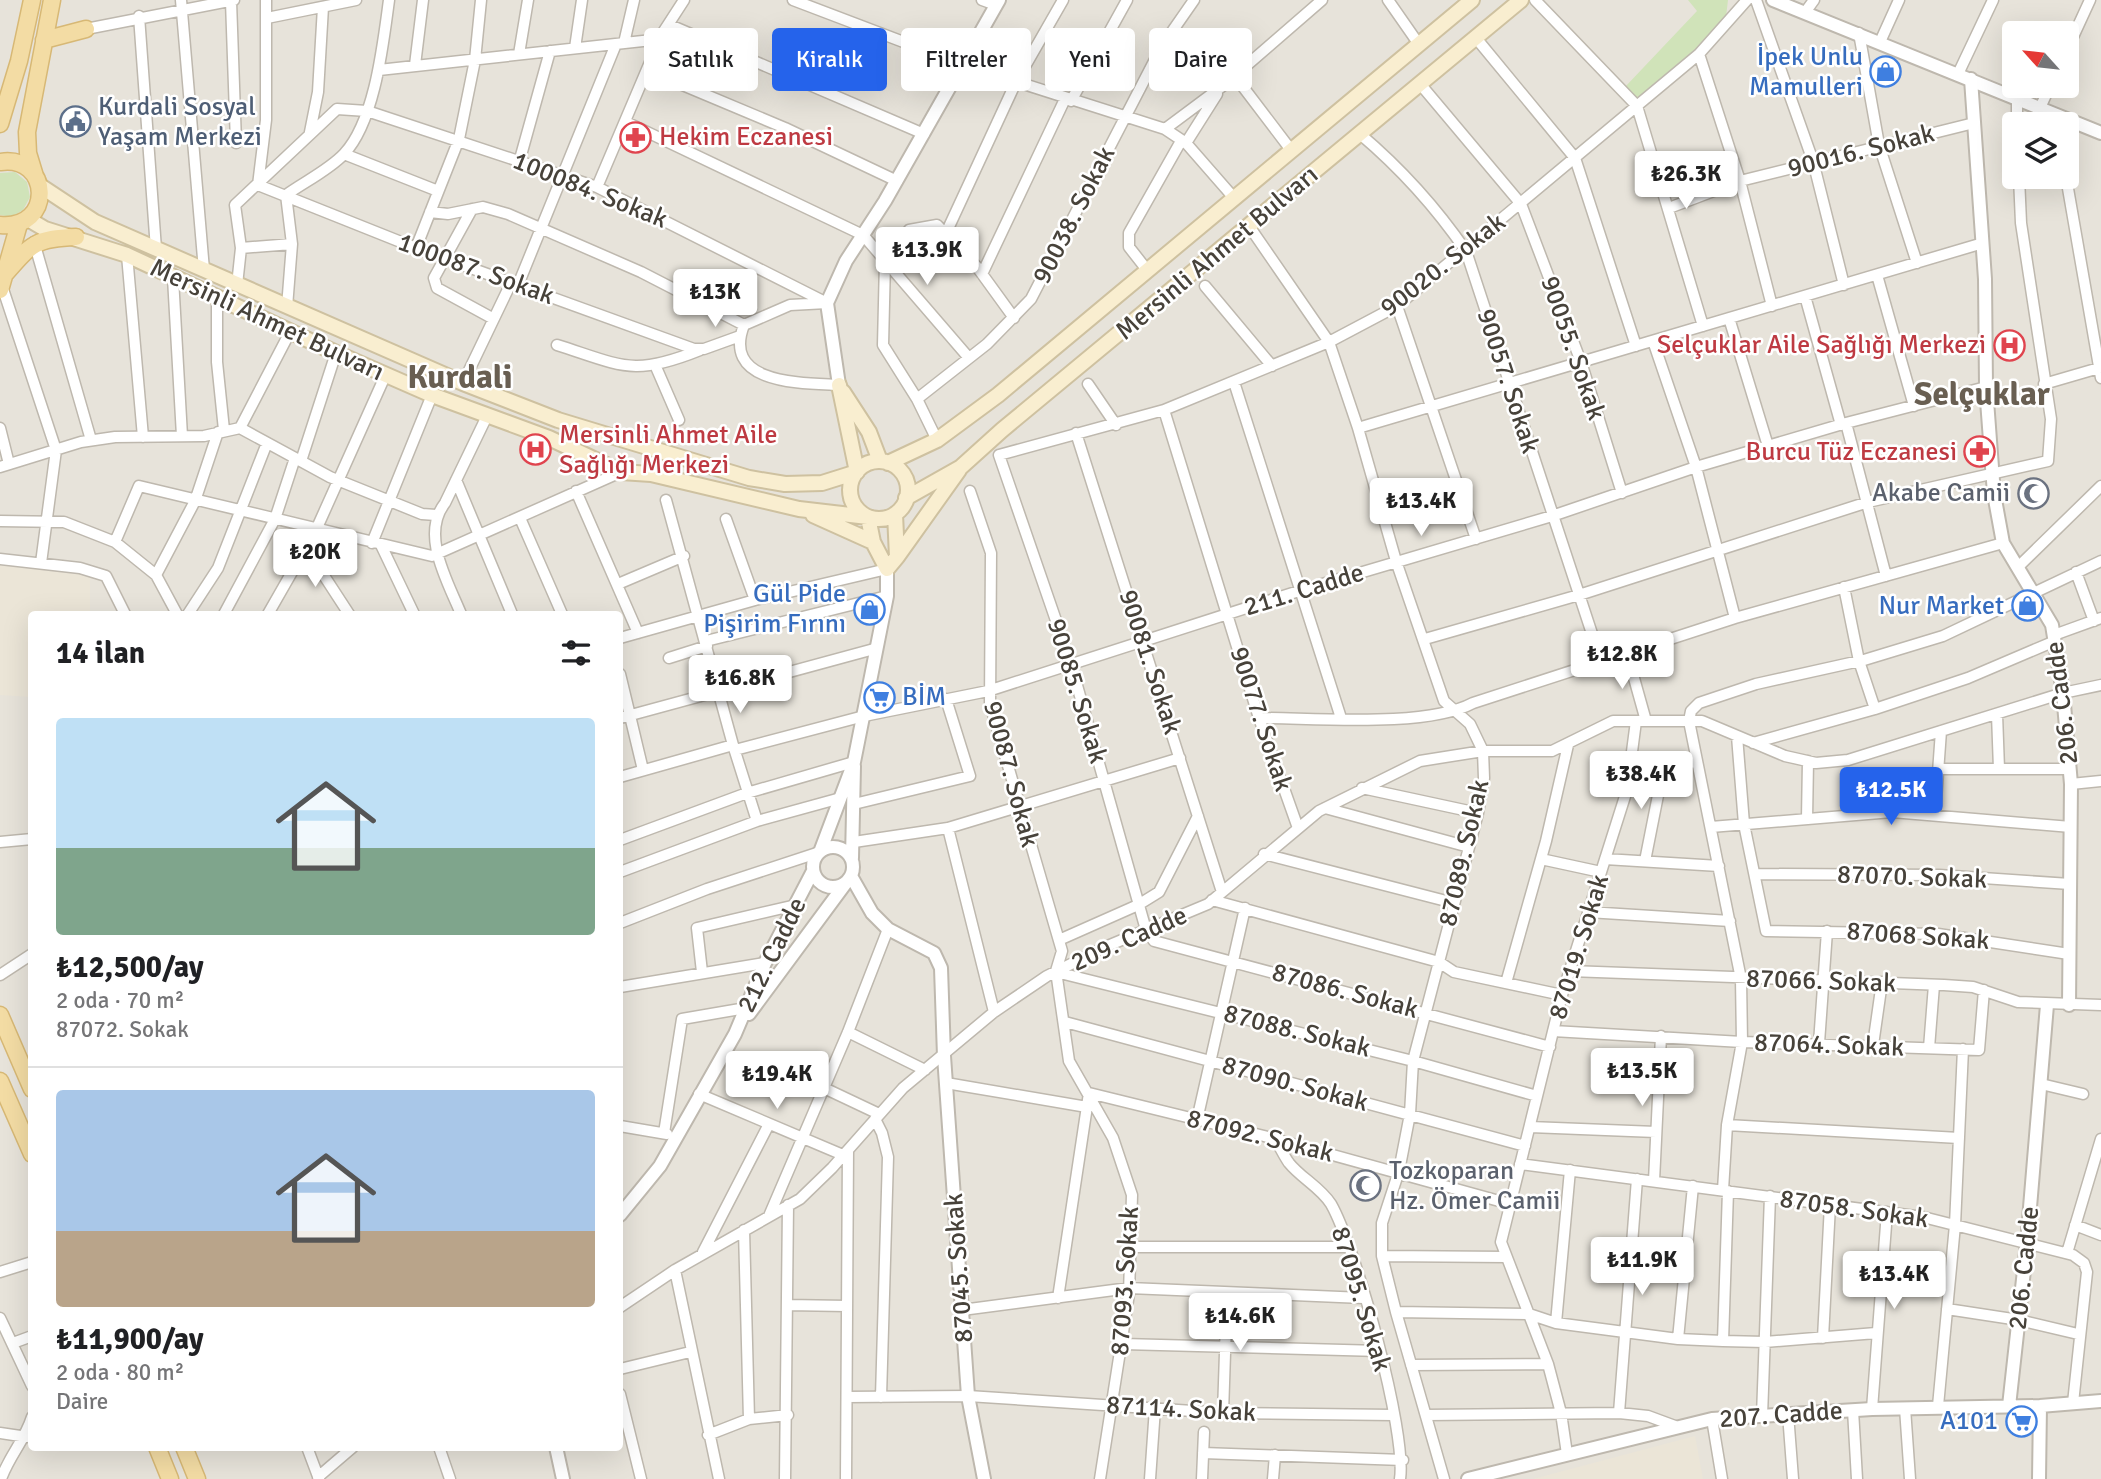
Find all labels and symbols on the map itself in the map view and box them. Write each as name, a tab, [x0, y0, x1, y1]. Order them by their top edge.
north arrow	[2002, 21, 2079, 98]
place label: İpek Unlu Mamulleri	[1749, 41, 1863, 103]
shop icon: İpek Unlu Mamulleri	[1869, 55, 1903, 89]
place label: Kurdali Sosyal Yaşam Merkezi	[98, 91, 262, 153]
public building icon: Kurdali Sosyal Yaşam Merkezi	[58, 105, 92, 139]
street label: 90016. Sokak	[1784, 117, 1938, 185]
pharmacy icon: Hekim Eczanesi	[619, 120, 653, 154]
place label: Hekim Eczanesi	[659, 121, 833, 153]
street label: 90038. Sokak	[1026, 141, 1122, 289]
street label: 100084. Sokak	[508, 144, 672, 236]
pin: ₺26.3K	[1629, 152, 1743, 211]
street label: Mersinli Ahmet Bulvarı	[1109, 159, 1325, 347]
street label: 90020. Sokak	[1374, 206, 1512, 324]
street label: 100087. Sokak	[393, 226, 559, 312]
pin: ₺13.9K	[870, 228, 984, 287]
street label: Mersinli Ahmet Bulvarı	[145, 252, 389, 388]
pin: ₺13K	[674, 270, 756, 329]
street label: 90055. Sokak	[1533, 272, 1613, 424]
street label: 90057. Sokak	[1470, 305, 1546, 457]
hospital icon: Selçuklar Aile Sağlığı Merkezi	[1992, 328, 2026, 362]
place label: Selçuklar Aile Sağlığı Merkezi	[1657, 329, 1986, 361]
district label: Kurdali	[407, 357, 513, 398]
district label: Selçuklar	[1914, 374, 2051, 415]
place label: Mersinli Ahmet Aile Sağlığı Merkezi	[559, 419, 777, 481]
hospital icon: Mersinli Ahmet Aile Sağlığı Merkezi	[519, 433, 553, 467]
pharmacy icon: Burcu Tüz Eczanesi	[1963, 435, 1997, 469]
place label: Burcu Tüz Eczanesi	[1745, 436, 1957, 468]
mosque icon: Akabe Camii	[2016, 476, 2050, 510]
place label: Akabe Camii	[1872, 477, 2010, 509]
pin: ₺13.4K	[1364, 478, 1478, 538]
pin: ₺20K	[274, 530, 356, 589]
street label: 211. Cadde	[1240, 557, 1368, 623]
place label: Gül Pide Pişirim Fırını	[703, 578, 846, 640]
street label: 90081. Sokak	[1112, 586, 1188, 738]
shop icon: Nur Market	[2010, 589, 2044, 623]
place label: Nur Market	[1878, 590, 2004, 622]
shop icon: Gül Pide Pişirim Fırını	[852, 592, 886, 626]
street label: 90085. Sokak	[1040, 615, 1114, 767]
pin: ₺12.8K	[1565, 632, 1679, 691]
street label: 206. Cadde	[2039, 640, 2085, 766]
street label: 90077. Sokak	[1223, 643, 1299, 795]
pin: ₺16.8K	[683, 656, 797, 715]
supermarket icon: BİM	[862, 680, 896, 714]
place label: BİM	[902, 681, 946, 713]
street label: 90087. Sokak	[976, 697, 1046, 851]
pin: ₺38.4K	[1584, 752, 1698, 811]
pin: ₺12.5K	[1834, 768, 1948, 827]
street label: 87089. Sokak	[1432, 776, 1496, 930]
street label: 87070. Sokak	[1836, 858, 1988, 896]
street label: 87019. Sokak	[1542, 871, 1616, 1023]
street label: 212. Cadde	[730, 892, 814, 1018]
street label: 209. Cadde	[1066, 899, 1192, 979]
street label: 87068 Sokak	[1845, 915, 1991, 957]
street label: 87086. Sokak	[1268, 956, 1422, 1026]
street label: 87066. Sokak	[1745, 962, 1897, 1000]
street label: 87088. Sokak	[1220, 997, 1374, 1065]
street label: 87064. Sokak	[1753, 1026, 1905, 1064]
pin: ₺13.5K	[1585, 1048, 1699, 1108]
street label: 87090. Sokak	[1218, 1049, 1372, 1119]
pin: ₺19.4K	[720, 1052, 834, 1111]
street label: 87092. Sokak	[1183, 1102, 1337, 1170]
place label: Tozkoparan Hz. Ömer Camii	[1389, 1155, 1560, 1217]
mosque icon: Tozkoparan Hz. Ömer Camii	[1349, 1169, 1383, 1203]
street label: 87058. Sokak	[1778, 1183, 1930, 1235]
street label: 87045. Sokak	[938, 1192, 980, 1344]
street label: 87093. Sokak	[1104, 1205, 1146, 1357]
street label: 206. Cadde	[2002, 1205, 2046, 1331]
street label: 87095. Sokak	[1324, 1223, 1398, 1375]
pin: ₺11.9K	[1585, 1238, 1699, 1297]
pin: ₺13.4K	[1837, 1252, 1951, 1311]
pin: ₺14.6K	[1183, 1294, 1297, 1353]
street label: 87114. Sokak	[1105, 1389, 1257, 1429]
street label: 207. Cadde	[1718, 1395, 1844, 1435]
supermarket icon: A101	[2004, 1404, 2038, 1438]
place label: A101	[1940, 1405, 1998, 1437]

